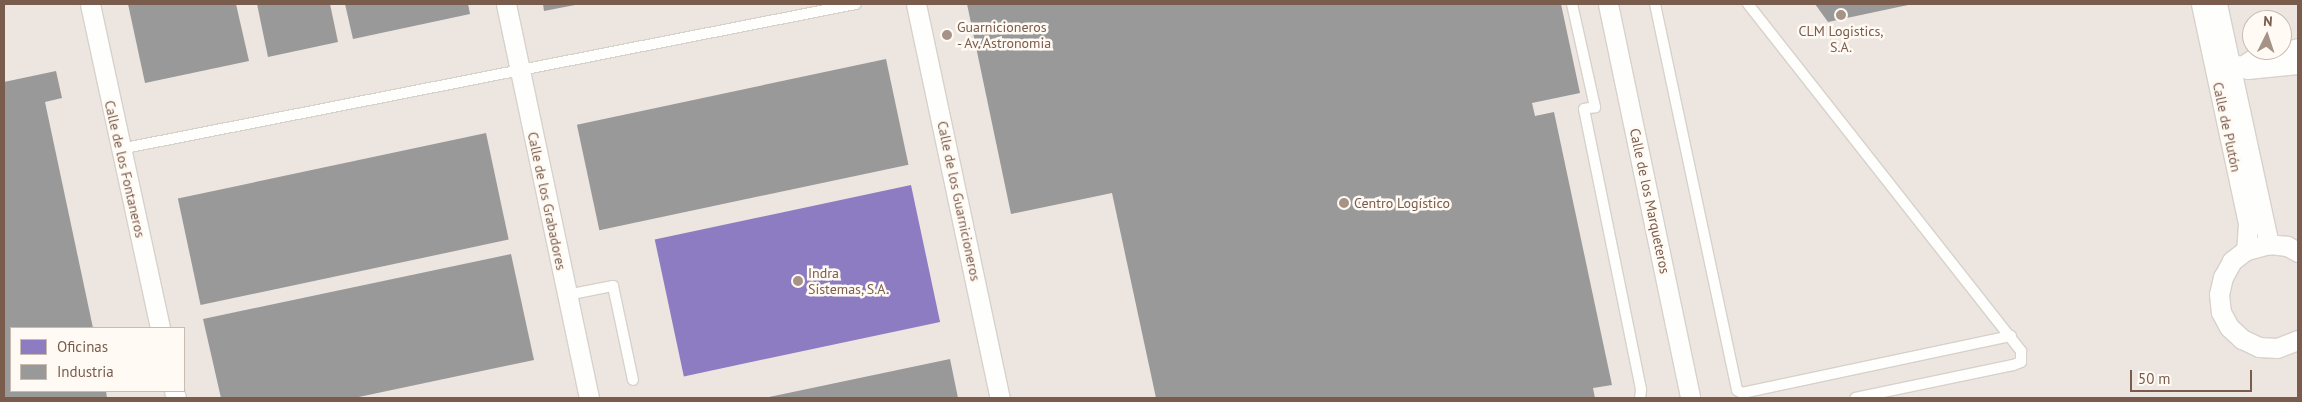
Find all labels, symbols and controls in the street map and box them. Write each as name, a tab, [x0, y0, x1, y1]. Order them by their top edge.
marker: CLM Logistics, S.A.	[1835, 9, 1847, 21]
north arrow	[2242, 10, 2292, 60]
text: N	[2263, 12, 2273, 30]
place label: Guarnicioneros - Av. Astronomia	[957, 19, 1054, 52]
place label: CLM Logistics, S.A.	[1799, 23, 1883, 56]
marker: Guarnicioneros - Av. Astronomia	[941, 29, 953, 41]
street label: Calle de Plutón	[2209, 81, 2245, 173]
street label: Calle de los Fontaneros	[101, 99, 149, 239]
street label: Calle de los Guarnicioneros	[934, 120, 984, 282]
street label: Calle de los Marqueteros	[1626, 127, 1674, 275]
street label: Calle de los Grabadores	[524, 130, 570, 272]
place label: Centro Logístico	[1354, 195, 1450, 211]
marker: Centro Logístico	[1338, 197, 1350, 209]
place label: Indra Sistemas, S.A.	[808, 265, 890, 298]
marker: Indra Sistemas, S.A.	[792, 275, 804, 287]
legend	[10, 327, 185, 392]
text: Oficinas	[57, 337, 108, 356]
scale bar	[2132, 360, 2254, 392]
text: Industria	[57, 362, 114, 381]
text: 50 m	[2138, 369, 2171, 388]

